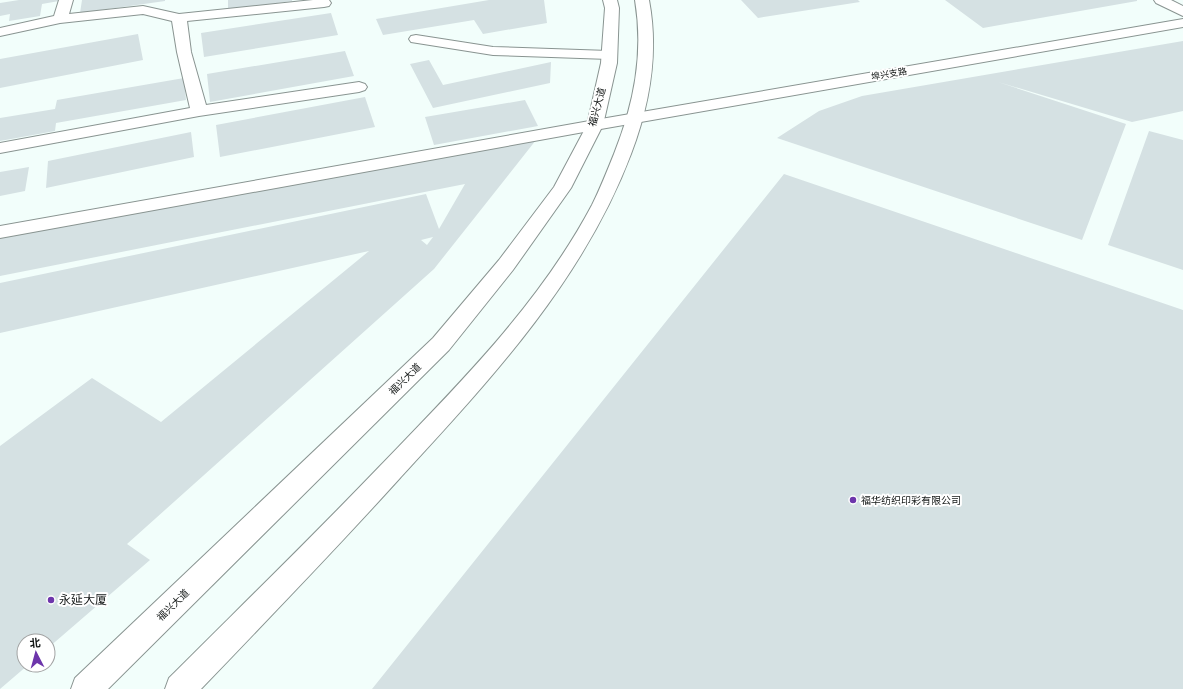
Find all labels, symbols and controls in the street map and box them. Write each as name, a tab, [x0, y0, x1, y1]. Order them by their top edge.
street label: 埠兴支路	[870, 65, 908, 82]
street label: 福兴大道	[587, 86, 607, 128]
street label: 福兴大道	[387, 361, 423, 397]
marker: 福华纺织印彩有限公司	[848, 495, 858, 505]
place label: 福华纺织印彩有限公司	[861, 495, 961, 506]
street label: 福兴大道	[155, 587, 191, 623]
place label: 永延大厦	[59, 593, 107, 607]
marker: 永延大厦	[46, 595, 56, 605]
north arrow	[16, 633, 56, 673]
text: 北	[29, 637, 41, 650]

